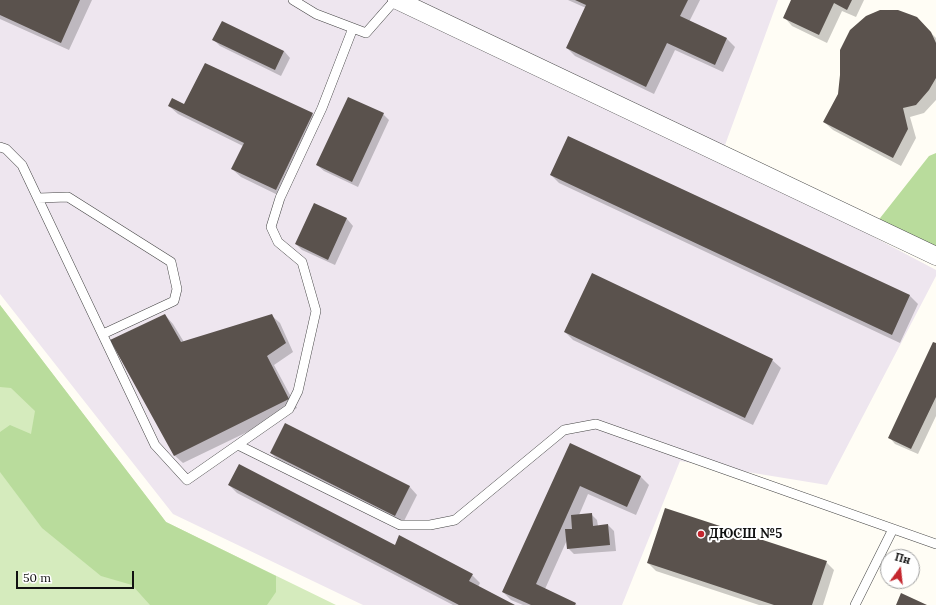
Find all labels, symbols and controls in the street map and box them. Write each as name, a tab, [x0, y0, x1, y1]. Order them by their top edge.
place label: ДЮСШ №5	[709, 526, 782, 542]
marker: ДЮСШ №5	[696, 529, 706, 539]
north arrow	[880, 549, 920, 589]
text: Пн	[893, 550, 912, 567]
scale bar	[18, 563, 136, 589]
text: 50 m	[23, 570, 51, 585]

